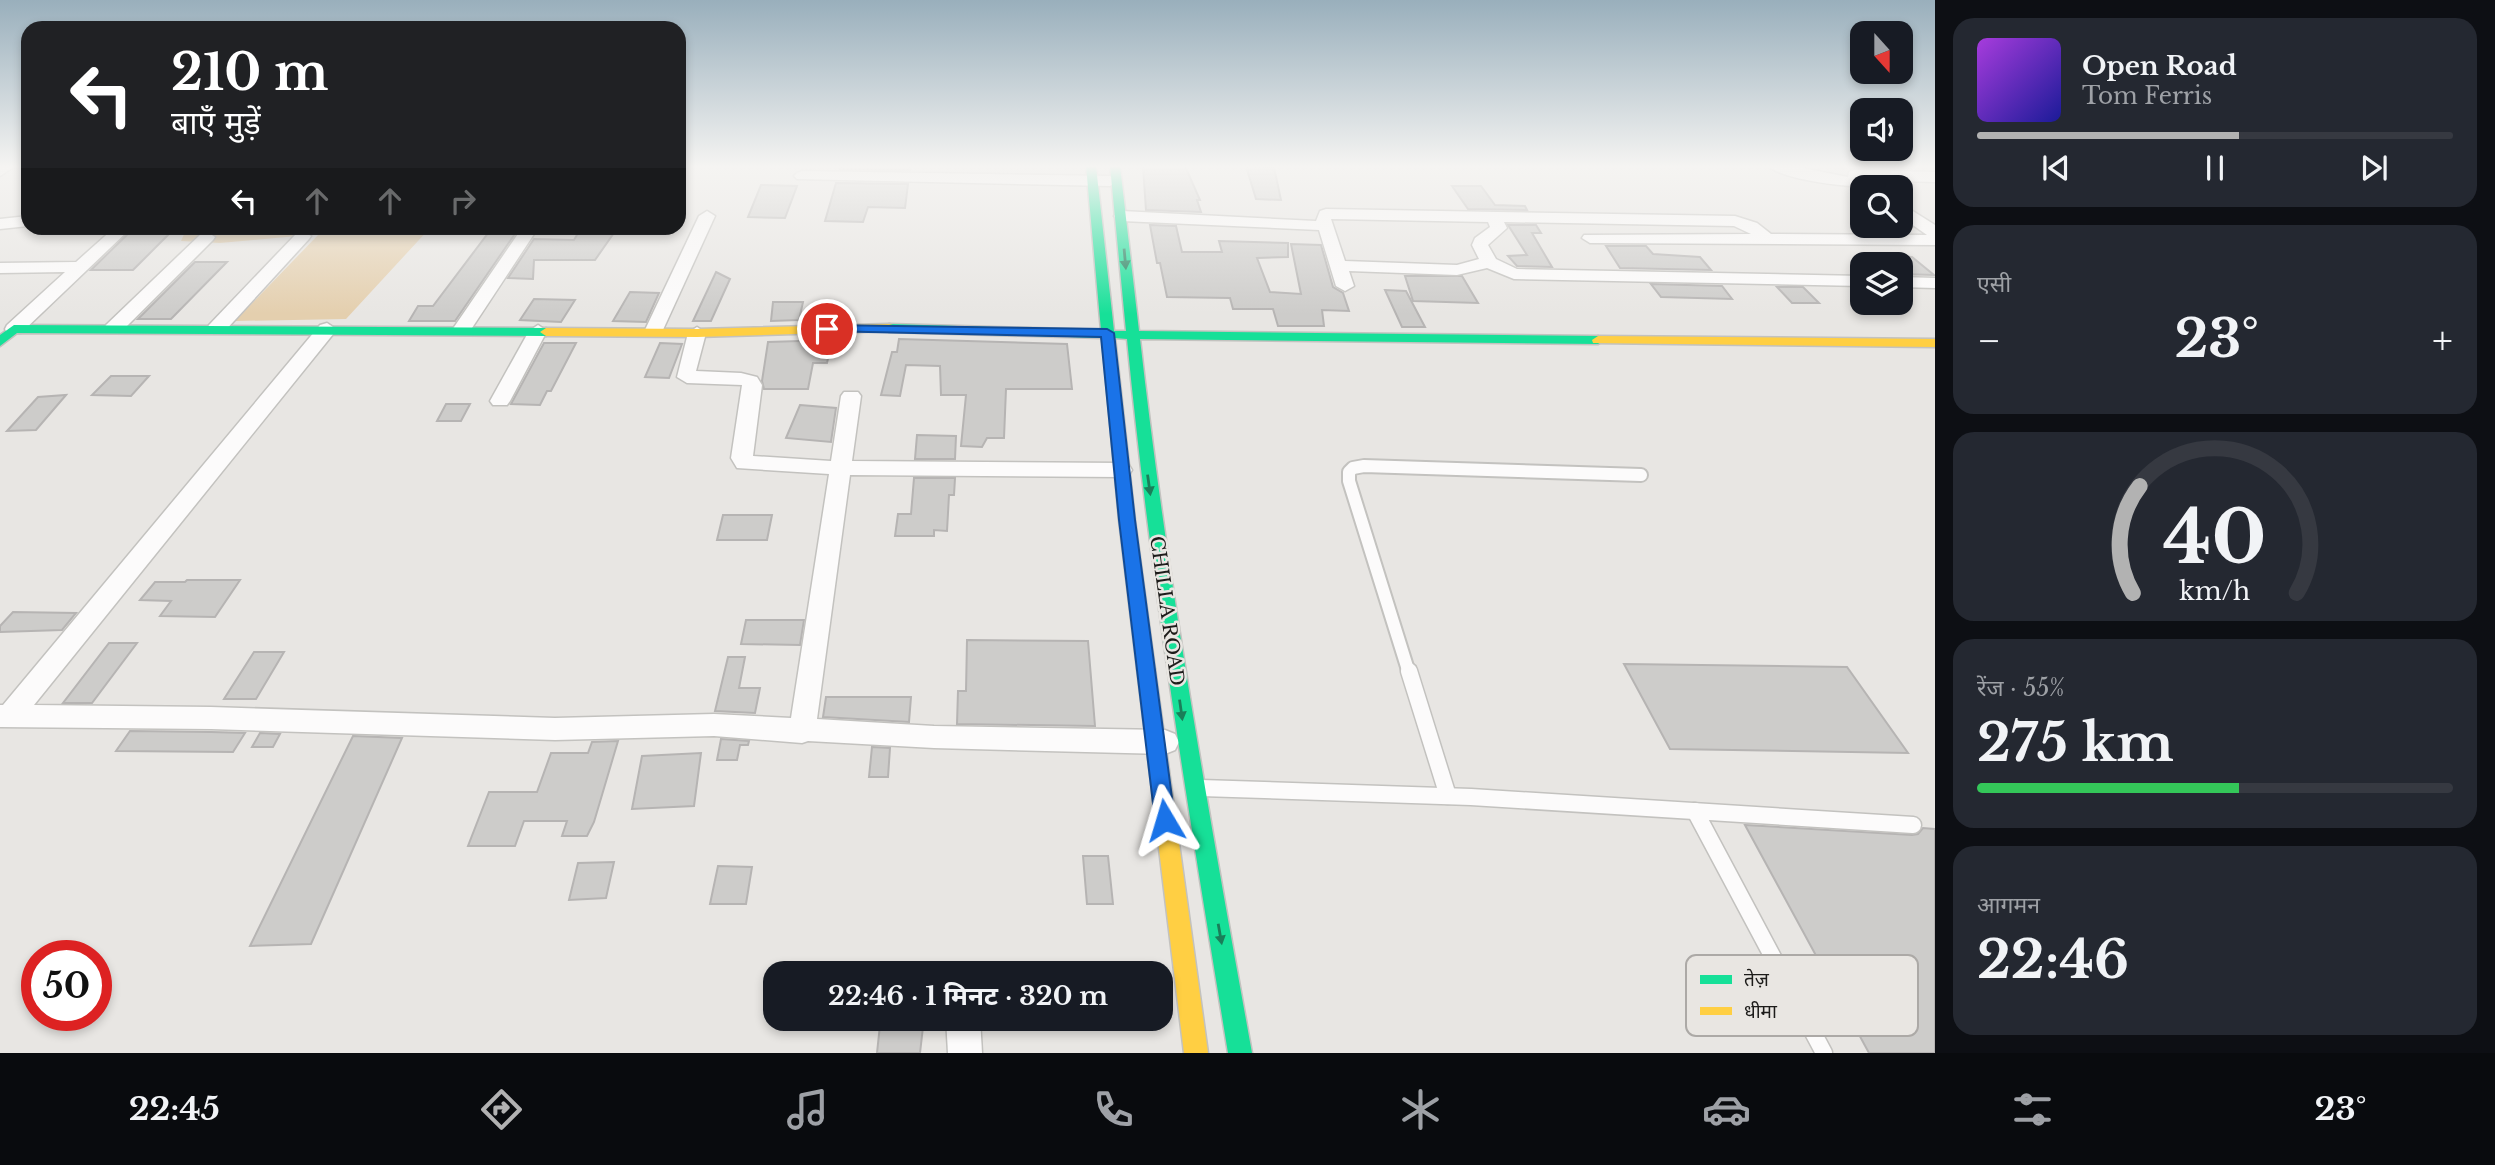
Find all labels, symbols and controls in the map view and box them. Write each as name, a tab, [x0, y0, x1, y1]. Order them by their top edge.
north arrow	[1850, 21, 1913, 84]
map controls	[1850, 21, 1913, 315]
text: 210 m	[171, 42, 329, 103]
icon: left	[56, 49, 147, 140]
text: Open Road	[2082, 50, 2237, 82]
text: Tom Ferris	[2082, 82, 2212, 110]
button: sound	[1850, 98, 1913, 161]
text: बाएँ मुड़ें	[171, 103, 261, 143]
icon: previous	[2037, 149, 2075, 187]
icon: pause	[2196, 149, 2234, 187]
icon: next	[2355, 149, 2393, 187]
button: search	[1850, 175, 1913, 238]
icon: left	[225, 182, 263, 220]
icon: ahead	[298, 182, 336, 220]
icon: ahead	[371, 182, 409, 220]
icon: right	[444, 182, 482, 220]
one-way arrow	[1120, 248, 1131, 270]
button: layers	[1850, 252, 1913, 315]
text: एसी	[1977, 270, 2011, 298]
pin	[797, 299, 857, 359]
text: 23°	[2174, 307, 2259, 371]
icon: arrive	[808, 310, 846, 348]
text: −	[1977, 317, 2001, 364]
text: +	[2432, 317, 2453, 364]
one-way arrow	[1144, 474, 1155, 496]
text: 40	[2163, 492, 2267, 583]
street label: CHILLA ROAD	[1145, 535, 1189, 687]
text: km/h	[2180, 575, 2250, 606]
text: रेंज · 55%	[1977, 674, 2065, 702]
one-way arrow	[1176, 699, 1187, 721]
text: 275 km	[1977, 711, 2174, 775]
position arrow	[1128, 783, 1202, 857]
text: आगमन	[1977, 891, 2040, 919]
one-way arrow	[1214, 923, 1225, 945]
text: 22:46	[1977, 928, 2129, 992]
speed limit sign: 50	[21, 940, 112, 1031]
legend	[1686, 955, 1918, 1036]
text: तेज़	[1744, 968, 1770, 991]
text: 22:46 · 1 मिनट · 320 m	[828, 980, 1108, 1012]
text: धीमा	[1744, 1000, 1778, 1023]
icon: directions	[477, 1085, 526, 1134]
icon: music	[783, 1085, 832, 1134]
icon: phone	[1089, 1085, 1138, 1134]
icon: climate	[1396, 1085, 1445, 1134]
icon: car	[1702, 1085, 1751, 1134]
icon: filters	[2008, 1085, 2057, 1134]
text: 22:45	[129, 1089, 220, 1129]
text: 23°	[2314, 1089, 2366, 1129]

